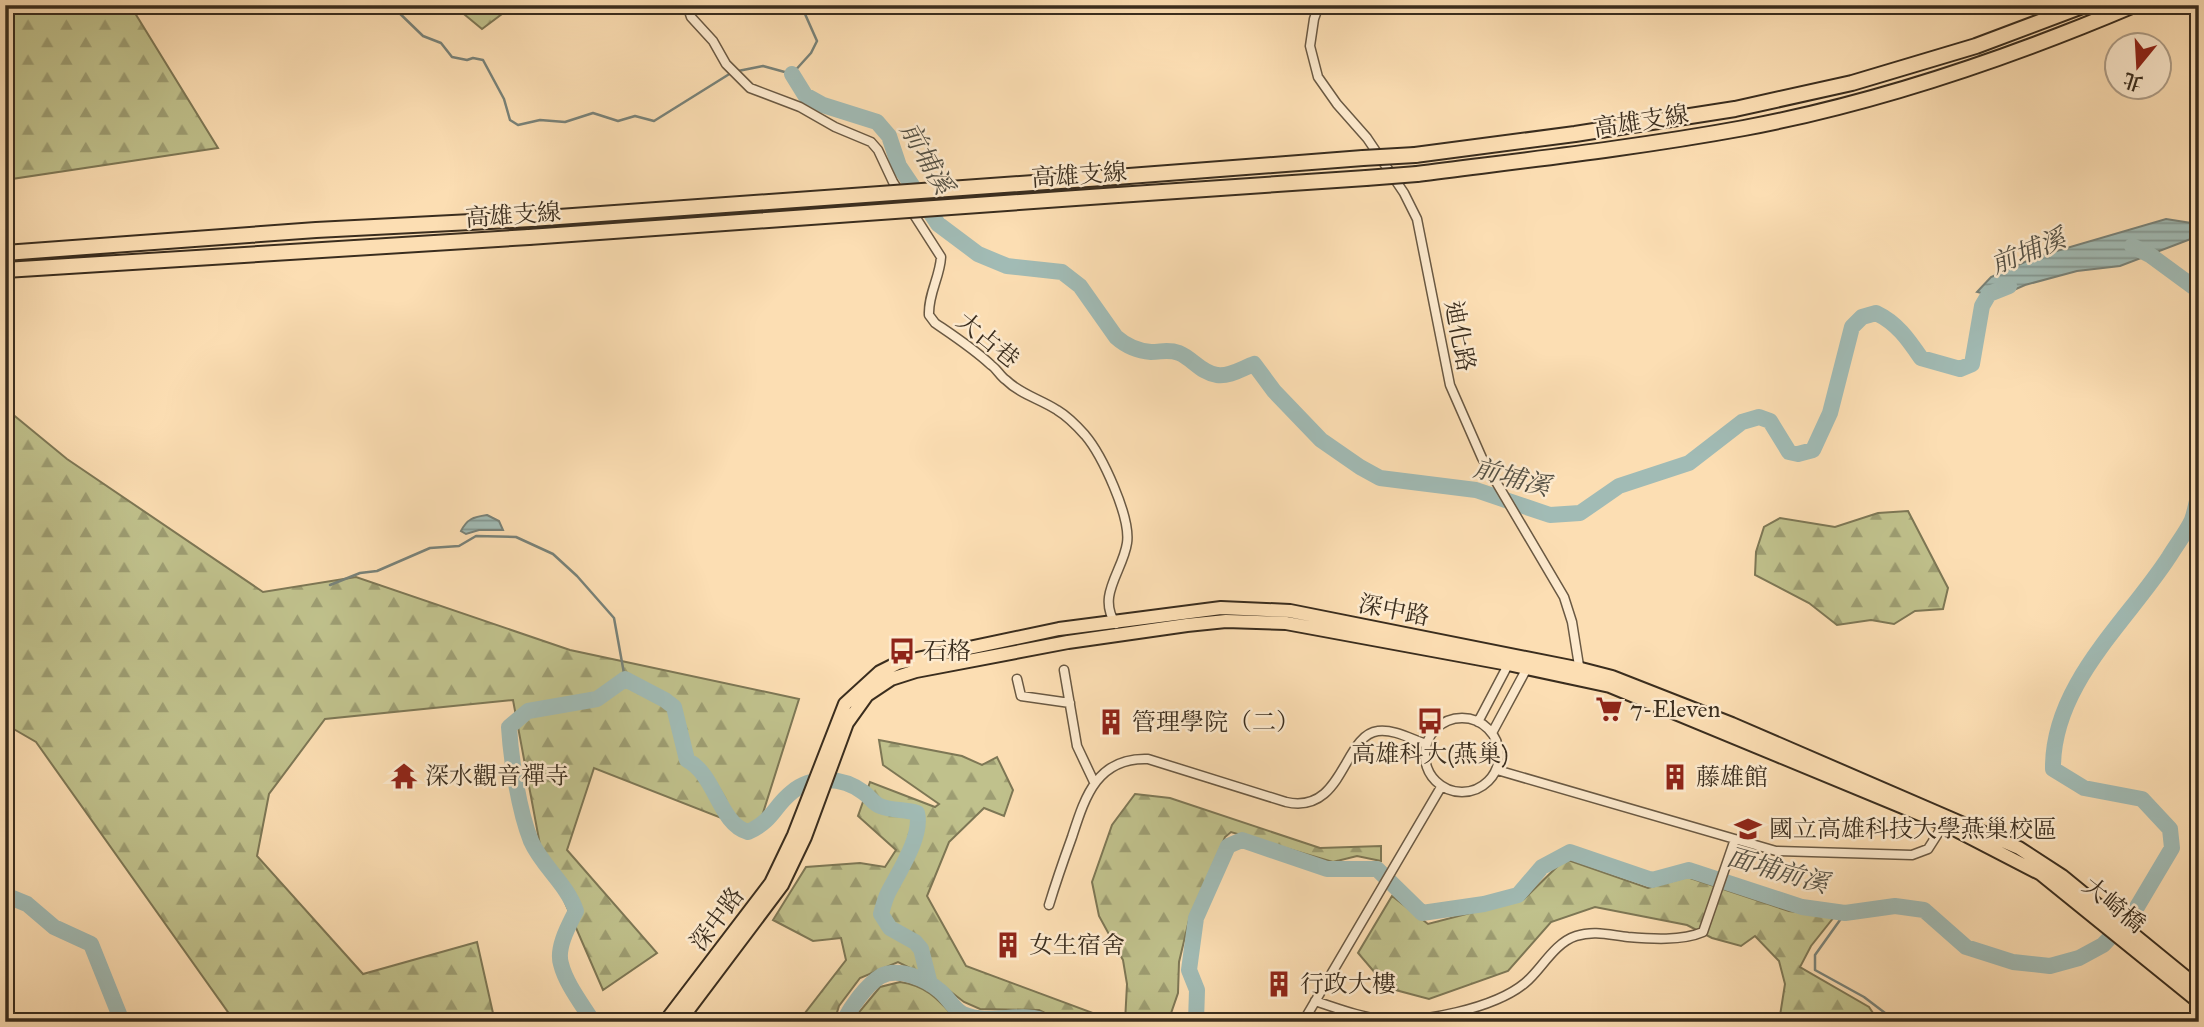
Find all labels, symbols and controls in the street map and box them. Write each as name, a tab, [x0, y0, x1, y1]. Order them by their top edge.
north arrow	[2102, 32, 2172, 102]
text: 北	[2120, 68, 2145, 96]
street label: 高雄支線	[1591, 99, 1691, 143]
water label: 前埔溪	[894, 116, 962, 202]
street label: 高雄支線	[1030, 157, 1128, 193]
street label: 高雄支線	[464, 197, 562, 233]
water label: 前埔溪	[1986, 220, 2073, 280]
street label: 迪化路	[1438, 298, 1482, 374]
street label: 大占巷	[951, 306, 1025, 374]
water label: 前埔溪	[1470, 451, 1557, 503]
street label: 深中路	[1356, 588, 1432, 632]
bus stop icon: 石格	[887, 636, 917, 666]
place label: 石格	[923, 636, 971, 666]
supermarket icon: 7-Eleven	[1594, 694, 1624, 724]
place label: 7-Eleven	[1630, 694, 1720, 724]
bus stop icon: 高雄科大(燕巢)	[1415, 706, 1445, 736]
building icon: 管理學院（二）	[1096, 707, 1126, 737]
place label: 管理學院（二）	[1132, 707, 1300, 737]
place label: 高雄科大(燕巢)	[1351, 739, 1509, 769]
temple icon: 深水觀音禪寺	[389, 761, 419, 791]
place label: 深水觀音禪寺	[425, 761, 569, 791]
building icon: 藤雄館	[1660, 762, 1690, 792]
place label: 藤雄館	[1696, 762, 1768, 792]
school or university icon: 國立高雄科技大學燕巢校區	[1733, 814, 1763, 844]
place label: 國立高雄科技大學燕巢校區	[1769, 814, 2057, 844]
water label: 面埔前溪	[1724, 840, 1835, 901]
street label: 大崎橋	[2077, 871, 2151, 939]
street label: 深中路	[683, 881, 751, 957]
building icon: 女生宿舍	[993, 930, 1023, 960]
place label: 女生宿舍	[1029, 930, 1125, 960]
building icon: 行政大樓	[1264, 969, 1294, 999]
place label: 行政大樓	[1300, 969, 1396, 999]

